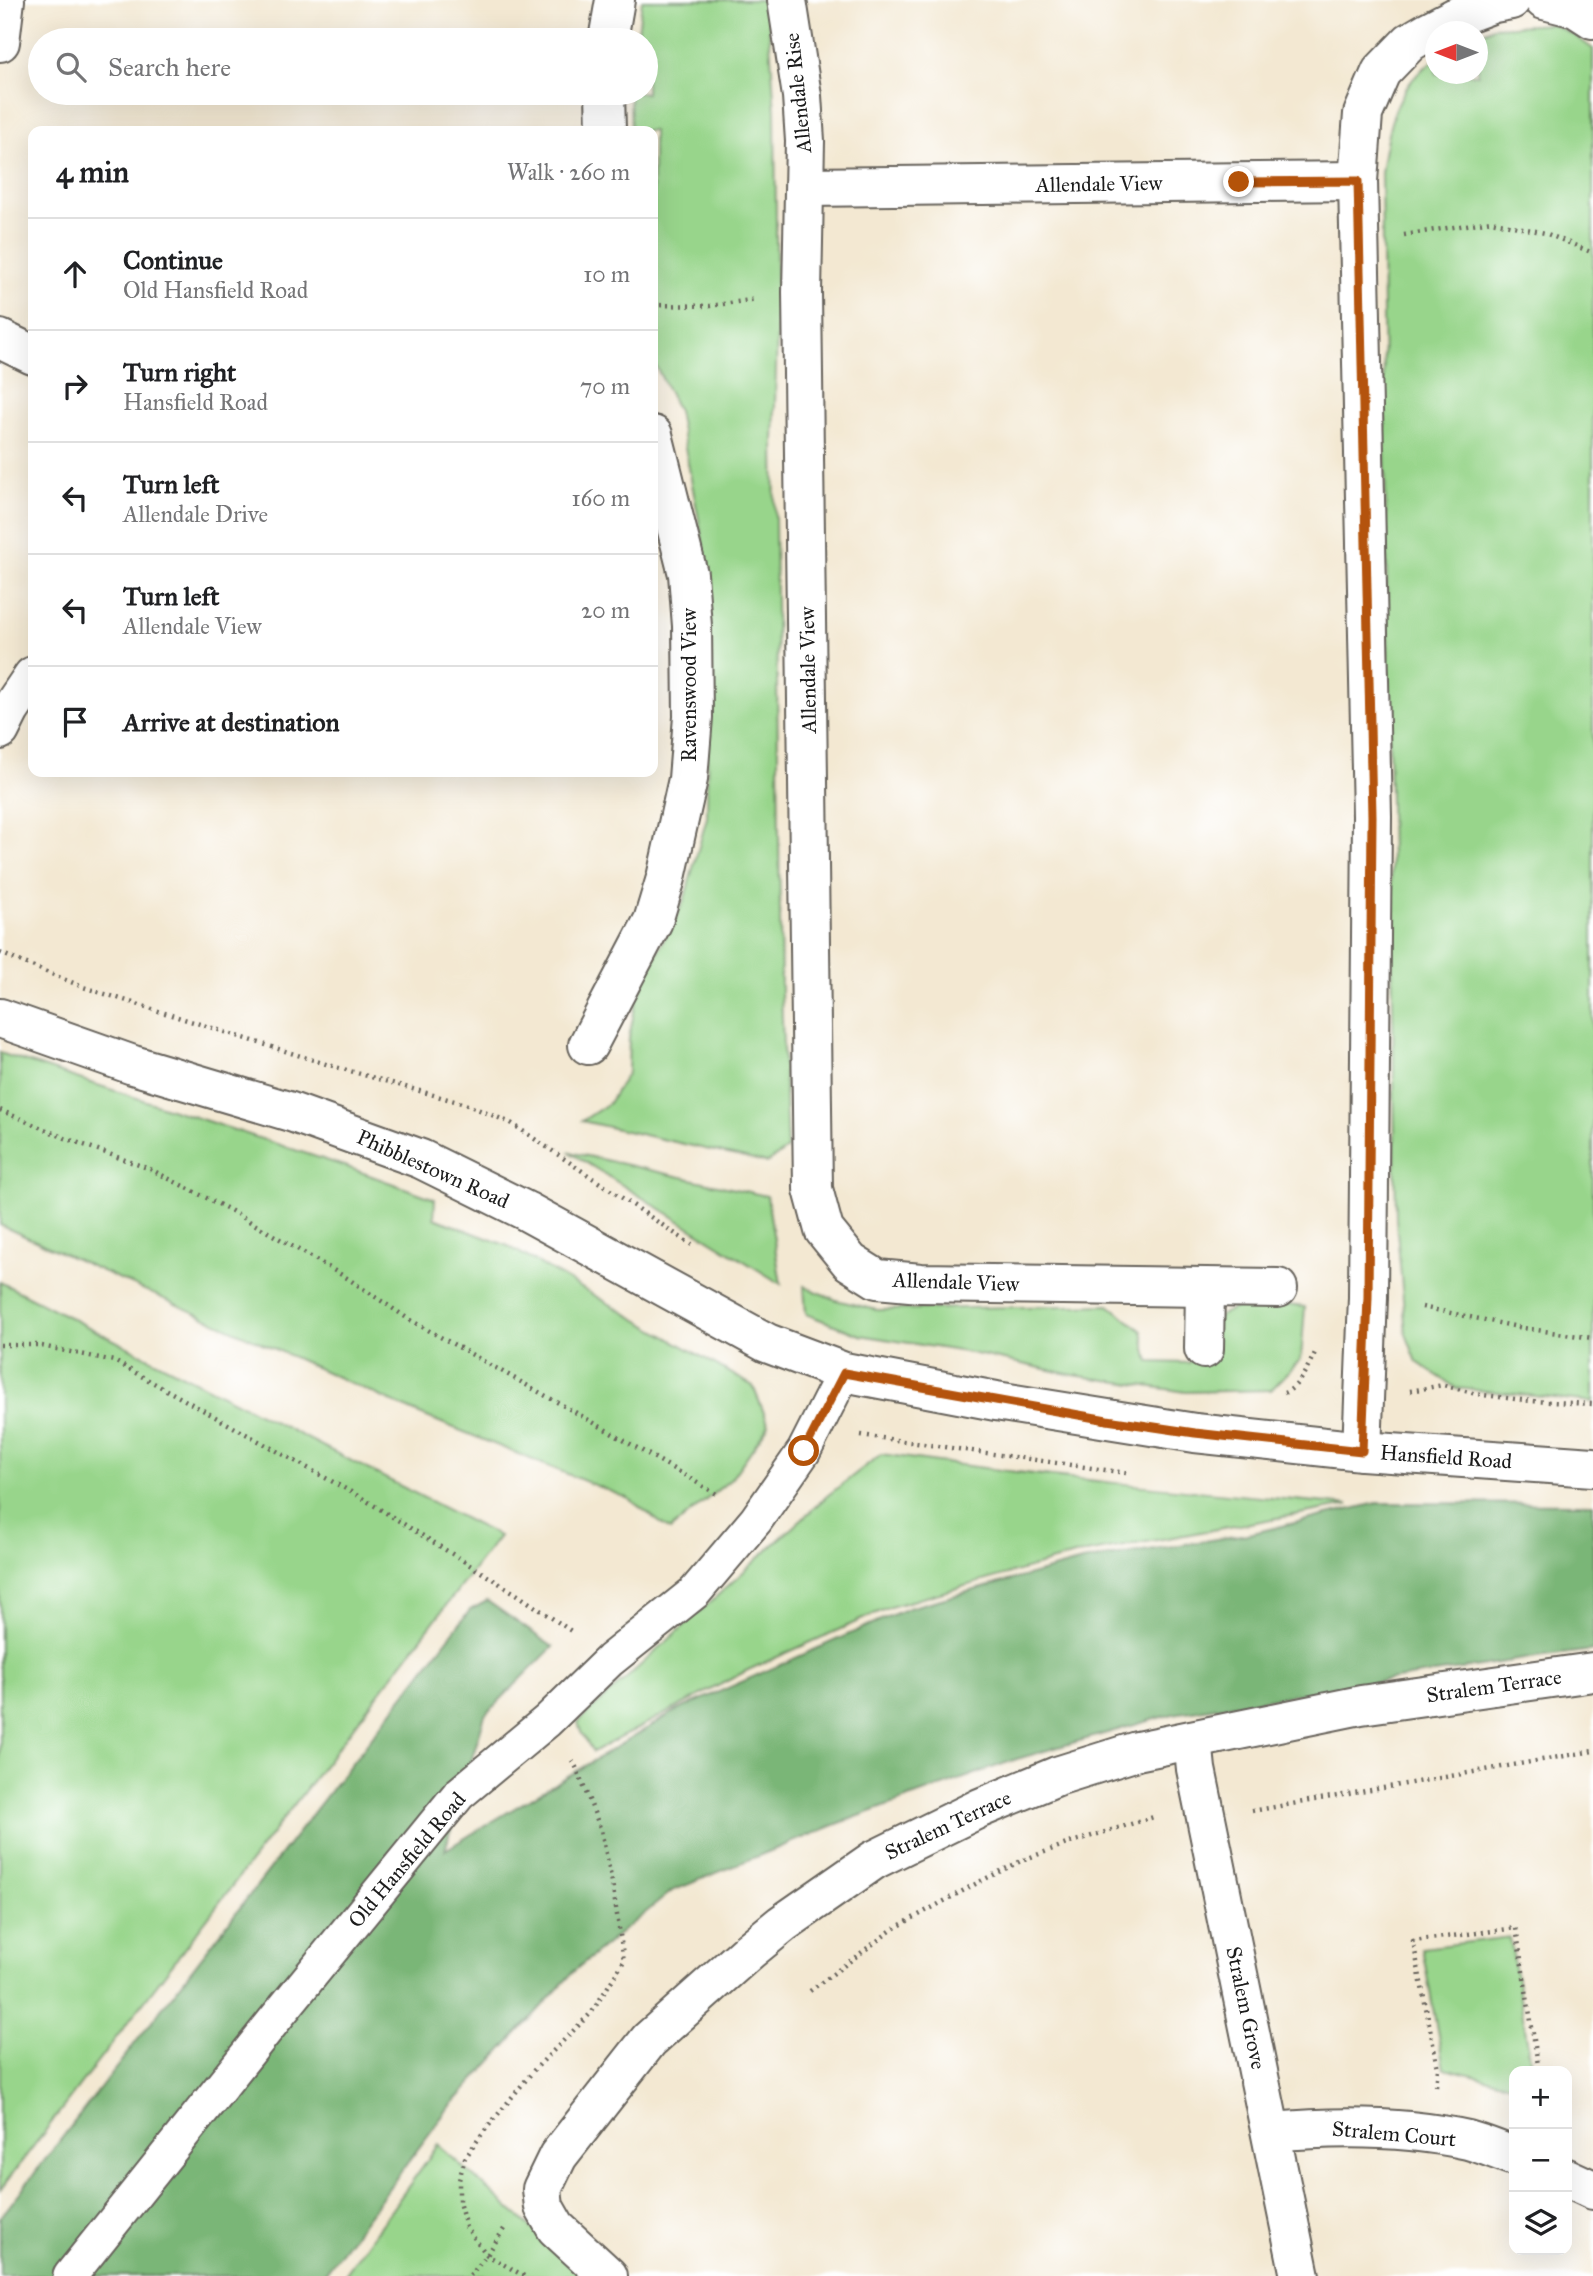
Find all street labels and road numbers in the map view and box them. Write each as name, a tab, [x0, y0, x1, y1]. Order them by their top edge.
street label: Allendale Rise	[779, 31, 817, 155]
street label: Allendale View	[1034, 170, 1163, 198]
street label: Allendale View	[794, 606, 822, 735]
street label: Ravenswood View	[676, 608, 702, 762]
street label: Phibblestown Road	[353, 1124, 514, 1214]
street label: Allendale View	[891, 1267, 1020, 1297]
street label: Hansfield Road	[1379, 1439, 1513, 1475]
street label: Stralem Terrace	[1425, 1664, 1564, 1708]
street label: Stralem Terrace	[881, 1784, 1016, 1866]
street label: Old Hansfield Road	[343, 1787, 472, 1933]
street label: Stralem Grove	[1220, 1944, 1272, 2072]
street label: Stralem Court	[1331, 2116, 1458, 2152]

